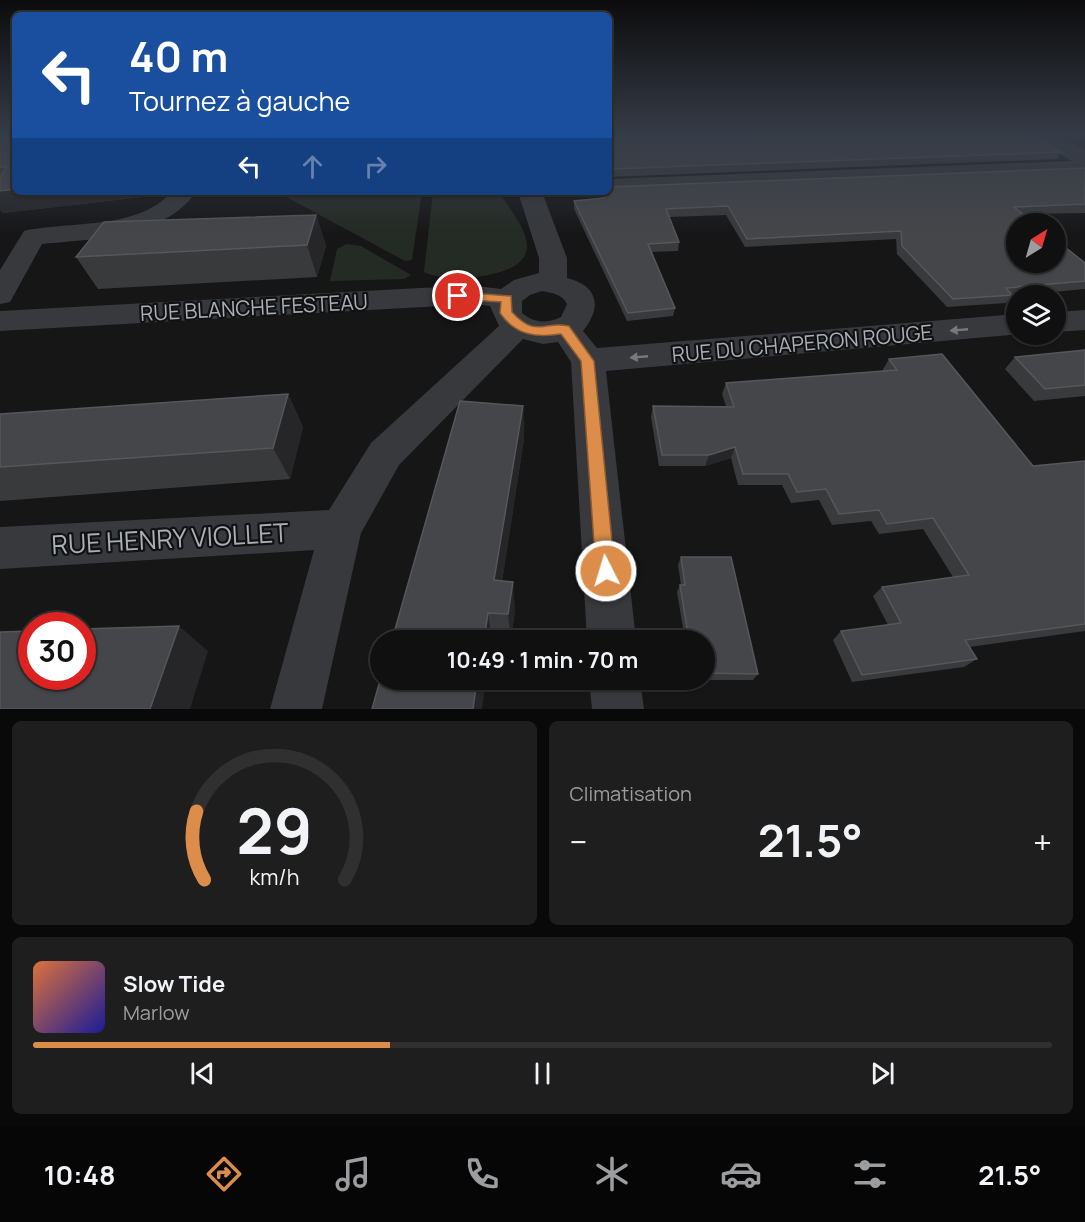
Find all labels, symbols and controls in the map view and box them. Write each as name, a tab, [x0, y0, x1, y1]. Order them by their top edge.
text: 40 m	[129, 27, 228, 85]
icon: left	[30, 36, 108, 114]
text: Tournez à gauche	[129, 82, 350, 119]
icon: left	[233, 150, 266, 183]
icon: ahead	[296, 150, 329, 183]
icon: right	[359, 150, 392, 183]
north arrow	[1006, 213, 1066, 273]
map controls	[1006, 213, 1066, 345]
pin	[432, 270, 483, 321]
icon: arrive	[441, 279, 474, 312]
button: layers	[1006, 285, 1066, 345]
street label: RUE BLANCHE FESTEAU	[139, 287, 369, 327]
street label: RUE DU CHAPERON ROUGE	[671, 318, 933, 368]
one-way arrow	[949, 325, 968, 335]
one-way arrow	[629, 352, 648, 361]
street label: RUE HENRY VIOLLET	[51, 514, 290, 562]
position arrow	[574, 539, 638, 603]
speed limit sign: 30	[18, 612, 96, 690]
text: 10:49 · 1 min · 70 m	[447, 645, 638, 675]
text: Climatisation	[570, 780, 692, 807]
text: 29	[236, 787, 312, 873]
text: 21.5°	[758, 809, 863, 871]
text: −	[570, 819, 587, 864]
text: +	[1033, 819, 1052, 864]
text: km/h	[249, 862, 299, 891]
text: Slow Tide	[123, 969, 225, 999]
text: Marlow	[123, 999, 190, 1026]
icon: previous	[186, 1057, 219, 1090]
icon: pause	[526, 1057, 559, 1090]
icon: next	[866, 1057, 899, 1090]
icon: directions	[203, 1153, 245, 1195]
icon: music	[332, 1153, 374, 1195]
icon: phone	[461, 1153, 503, 1195]
icon: climate	[591, 1153, 633, 1195]
icon: car	[720, 1153, 762, 1195]
icon: filters	[849, 1153, 891, 1195]
text: 10:48	[44, 1156, 115, 1193]
text: 21.5°	[978, 1156, 1041, 1193]

